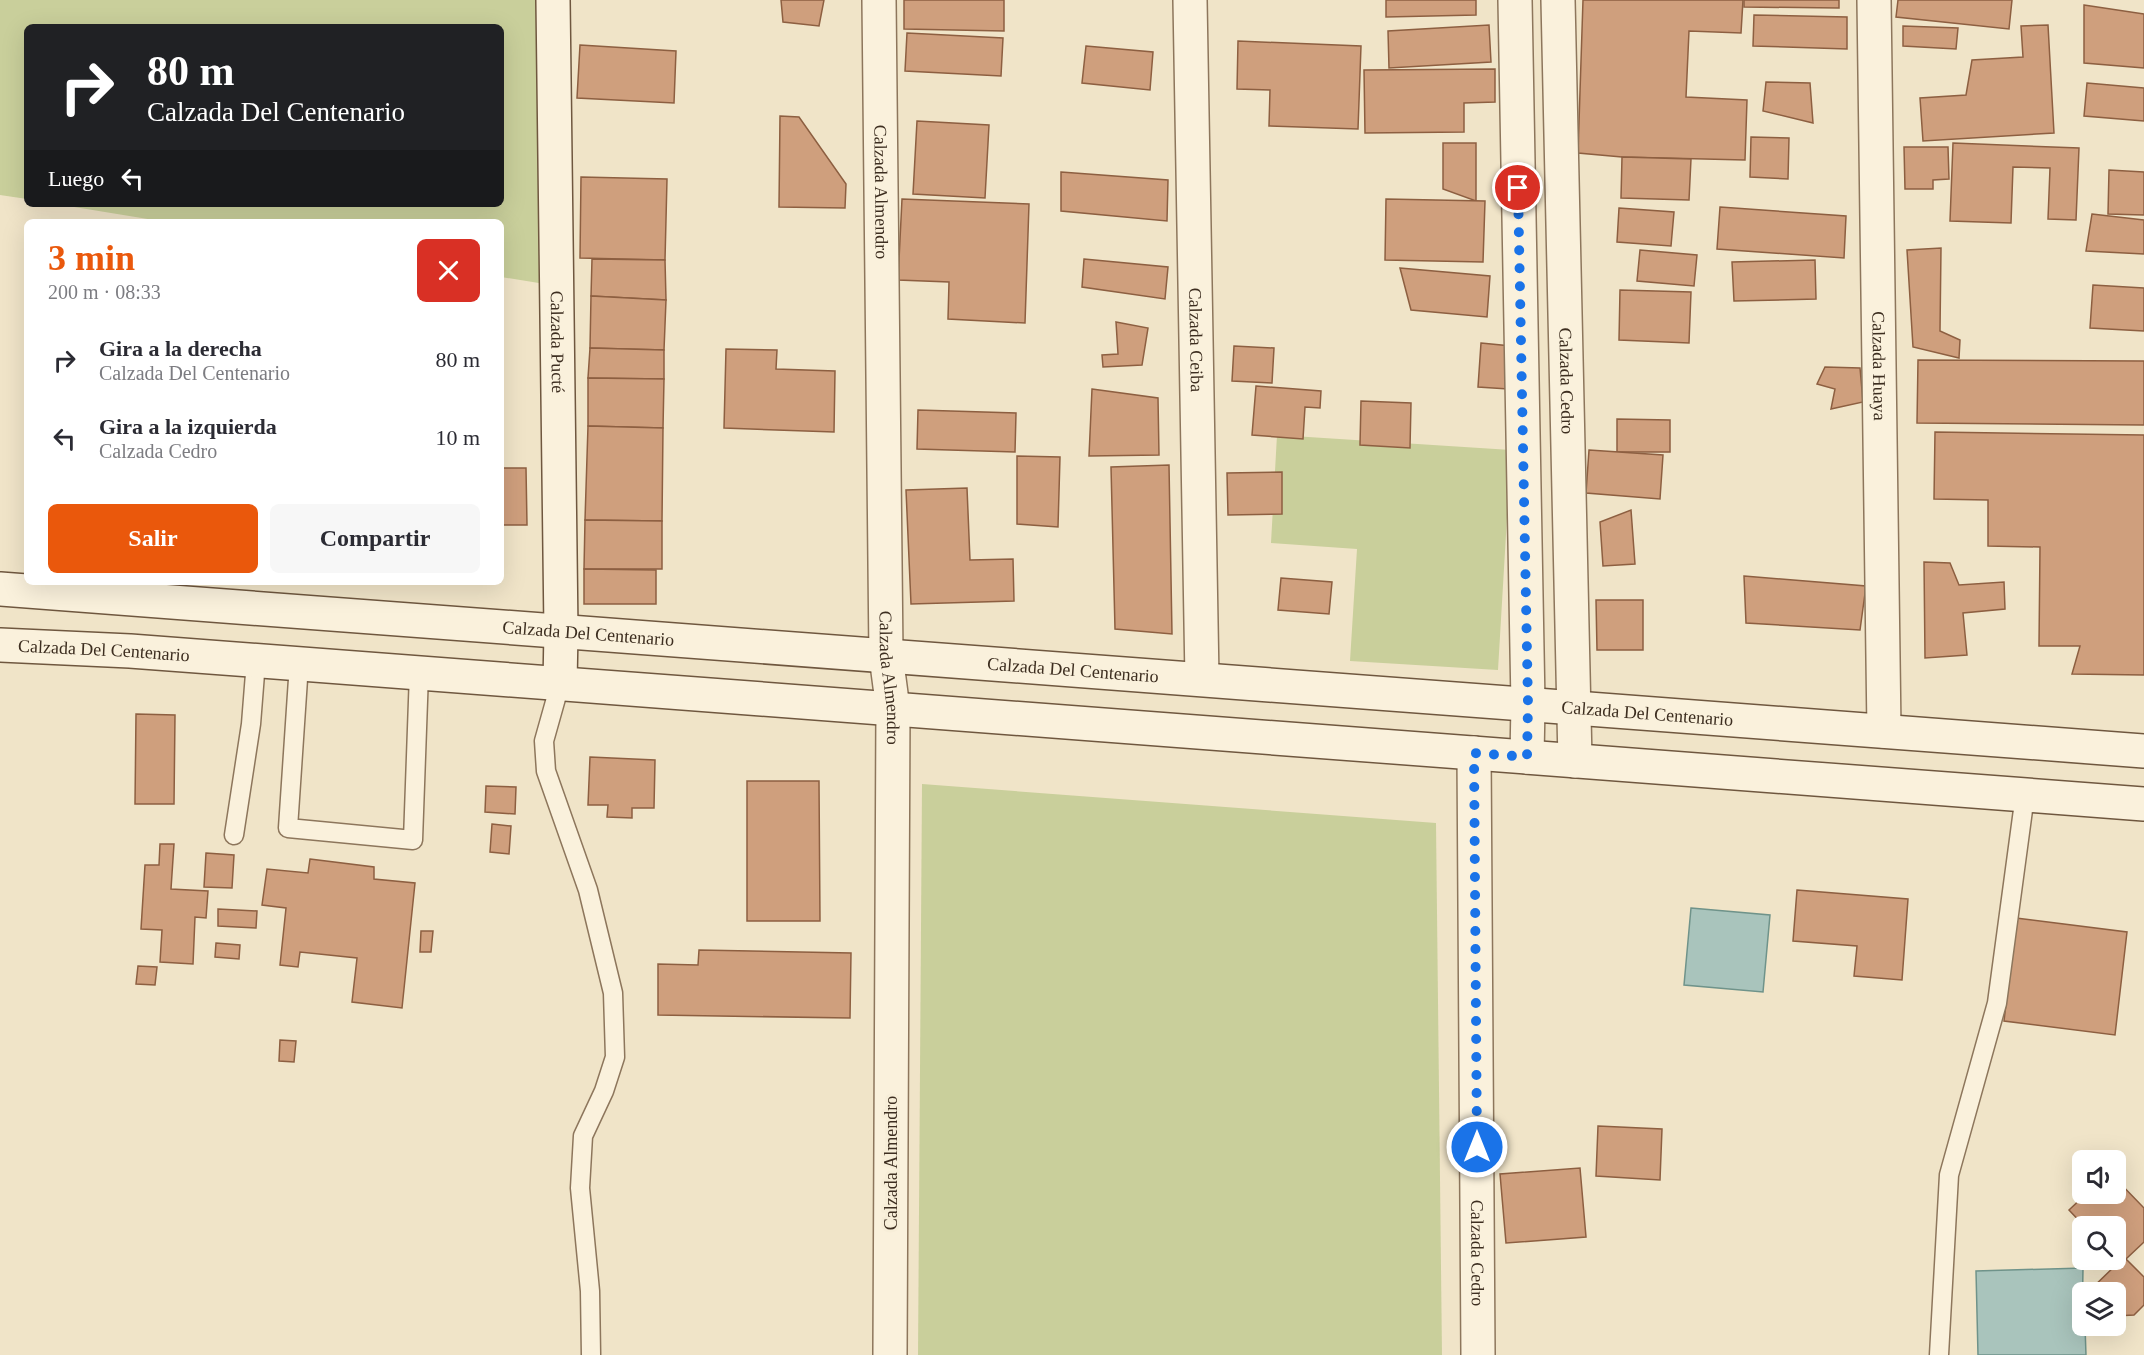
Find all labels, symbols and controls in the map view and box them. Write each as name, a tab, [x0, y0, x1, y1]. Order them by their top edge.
icon: right	[48, 48, 126, 126]
text: 80 m	[147, 48, 235, 94]
text: Calzada Del Centenario	[147, 97, 405, 127]
street label: Calzada Almendro	[870, 125, 892, 259]
icon: left	[116, 162, 149, 195]
pin	[1492, 162, 1543, 213]
text: Luego	[48, 166, 104, 191]
icon: arrive	[1501, 171, 1534, 204]
text: 3 min	[48, 238, 135, 278]
button: close	[417, 239, 480, 302]
text: 200 m · 08:33	[48, 281, 161, 303]
street label: Calzada Ceiba	[1185, 287, 1207, 392]
street label: Calzada Pucté	[547, 291, 568, 393]
street label: Calzada Huaya	[1868, 311, 1890, 421]
street label: Calzada Cedro	[1555, 327, 1578, 434]
text: Gira a la derecha	[99, 336, 262, 361]
icon: right	[48, 344, 81, 377]
text: 80 m	[435, 347, 480, 372]
text: Calzada Del Centenario	[99, 362, 290, 384]
text: Gira a la izquierda	[99, 414, 277, 439]
icon: left	[48, 422, 81, 455]
text: 10 m	[435, 425, 480, 450]
text: Calzada Cedro	[99, 440, 217, 462]
button: Salir	[48, 504, 258, 573]
button: Compartir	[270, 504, 480, 573]
street label: Calzada Almendro	[876, 611, 903, 745]
street label: Calzada Del Centenario	[502, 617, 675, 650]
street label: Calzada Del Centenario	[17, 636, 190, 666]
street label: Calzada Del Centenario	[986, 654, 1159, 687]
street label: Calzada Del Centenario	[1561, 697, 1734, 730]
street label: Calzada Almendro	[881, 1096, 901, 1230]
position arrow	[1445, 1115, 1509, 1179]
map controls	[2072, 1150, 2126, 1336]
button: sound	[2072, 1150, 2126, 1204]
street label: Calzada Cedro	[1467, 1200, 1488, 1306]
button: search	[2072, 1216, 2126, 1270]
button: layers	[2072, 1282, 2126, 1336]

